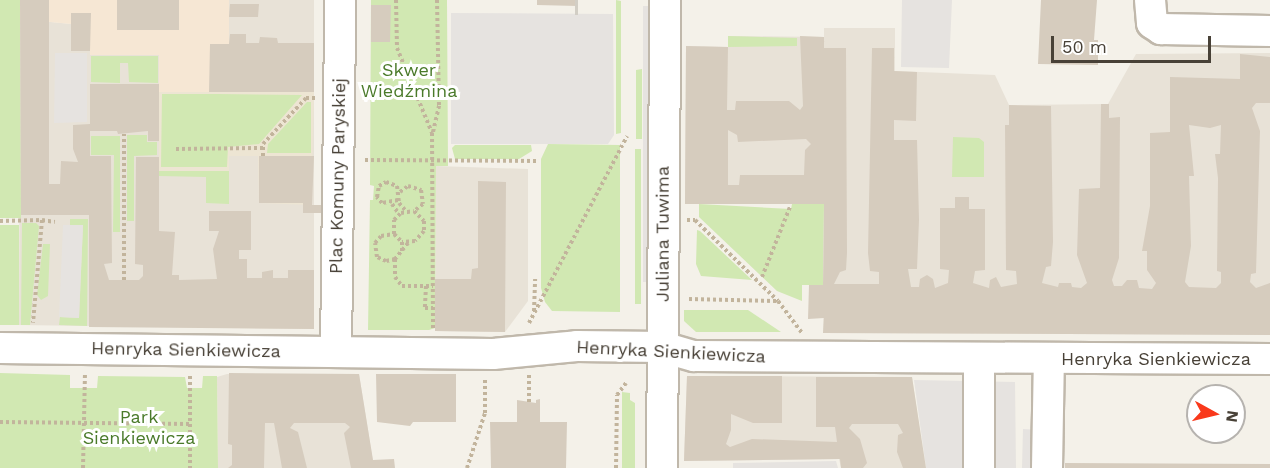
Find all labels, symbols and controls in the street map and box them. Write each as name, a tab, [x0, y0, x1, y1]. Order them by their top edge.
scale bar	[1054, 24, 1214, 62]
text: 50 m	[1062, 36, 1107, 57]
park label: Skwer Wiedźmina	[361, 60, 457, 103]
street label: Plac Komuny Paryskiej	[325, 78, 351, 274]
street label: Juliana Tuwima	[652, 165, 674, 303]
street label: Henryka Sienkiewicza	[575, 336, 767, 368]
street label: Henryka Sienkiewicza	[91, 338, 281, 362]
street label: Henryka Sienkiewicza	[1061, 348, 1251, 370]
north arrow	[1186, 384, 1246, 444]
park label: Park Sienkiewicza	[83, 407, 195, 450]
text: N	[1222, 409, 1243, 423]

